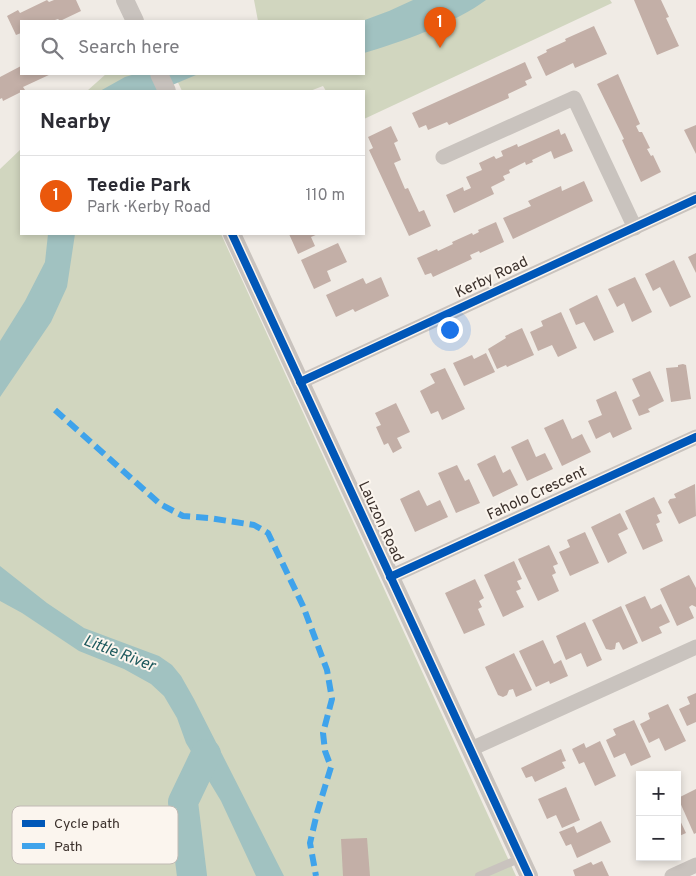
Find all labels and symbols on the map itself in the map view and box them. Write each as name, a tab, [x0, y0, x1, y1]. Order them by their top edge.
pin: 1	[424, 7, 456, 48]
street label: Kerby Road	[453, 253, 531, 303]
your location	[437, 317, 463, 343]
street label: Faholo Crescent	[484, 463, 590, 525]
street label: Lauzon Road	[353, 478, 407, 566]
water label: Little River	[80, 631, 160, 678]
legend	[12, 806, 178, 864]
text: Cycle path	[54, 816, 120, 833]
text: Path	[54, 839, 83, 856]

